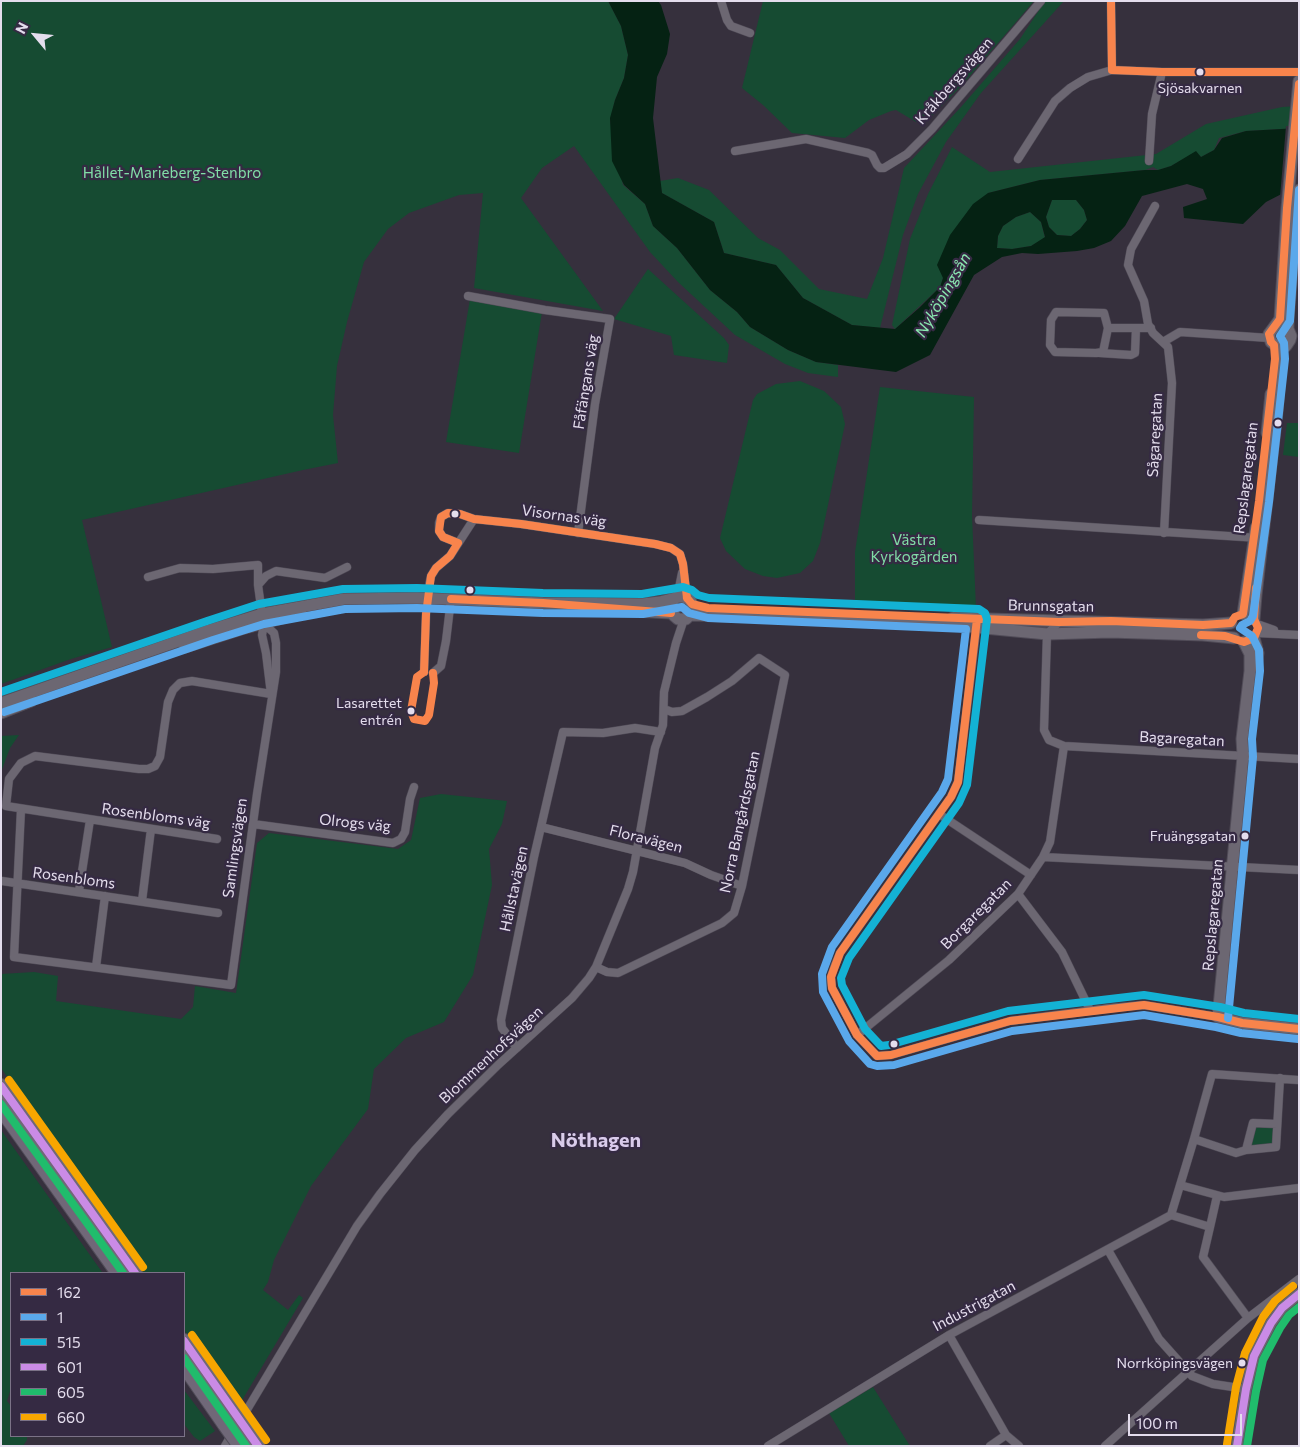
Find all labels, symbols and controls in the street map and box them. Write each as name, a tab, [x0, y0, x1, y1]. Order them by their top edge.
north arrow	[10, 10, 60, 60]
text: N	[11, 19, 31, 36]
street label: Kråkbergsvägen	[911, 34, 997, 128]
marker: Sjösakvarnen	[1195, 67, 1205, 77]
place label: Sjösakvarnen	[1158, 80, 1242, 96]
park label: Hållet-Marieberg-Stenbro	[83, 164, 261, 182]
water label: Nyköpingsån	[911, 249, 975, 341]
street label: Fåfängans väg	[570, 333, 602, 431]
street label: Sågaregatan	[1144, 392, 1166, 478]
unlabelled marker	[1273, 418, 1283, 428]
street label: Repslagaregatan	[1230, 421, 1262, 535]
street label: Visornas väg	[520, 501, 608, 531]
unlabelled marker	[450, 509, 460, 519]
park label: Västra Kyrkogården	[871, 531, 957, 566]
unlabelled marker	[465, 585, 475, 595]
street label: Brunnsgatan	[1008, 596, 1094, 616]
place label: Lasarettet entrén	[336, 695, 402, 728]
marker: Lasarettet entrén	[406, 706, 416, 716]
street label: Bagaregatan	[1139, 728, 1225, 750]
street label: Norra Bangårdsgatan	[716, 749, 764, 895]
street label: Samlingsvägen	[219, 797, 251, 899]
street label: Rosenbloms väg	[100, 799, 212, 833]
street label: Olrogs väg	[318, 810, 392, 836]
street label: Floravägen	[608, 821, 684, 857]
place label: Fruängsgatan	[1150, 828, 1236, 844]
marker: Fruängsgatan	[1240, 831, 1250, 841]
street label: Hållstavägen	[496, 845, 532, 933]
street label: Repslagaregatan	[1199, 858, 1227, 972]
street label: Rosenbloms	[32, 863, 116, 893]
street label: Borgaregatan	[937, 875, 1015, 953]
street label: Blommenhofsvägen	[436, 1002, 546, 1108]
unlabelled marker	[889, 1039, 899, 1049]
district label: Nöthagen	[551, 1128, 641, 1152]
legend	[10, 1272, 185, 1437]
street label: Industrigatan	[930, 1277, 1018, 1335]
text: 162	[57, 1283, 81, 1301]
text: 1	[57, 1308, 63, 1326]
text: 515	[57, 1333, 81, 1351]
place label: Norrköpingsvägen	[1116, 1355, 1233, 1371]
text: 601	[57, 1358, 82, 1376]
marker: Norrköpingsvägen	[1237, 1358, 1247, 1368]
text: 605	[57, 1383, 85, 1401]
scale bar	[1130, 1404, 1244, 1436]
text: 660	[57, 1408, 85, 1426]
text: 100 m	[1136, 1414, 1178, 1432]

